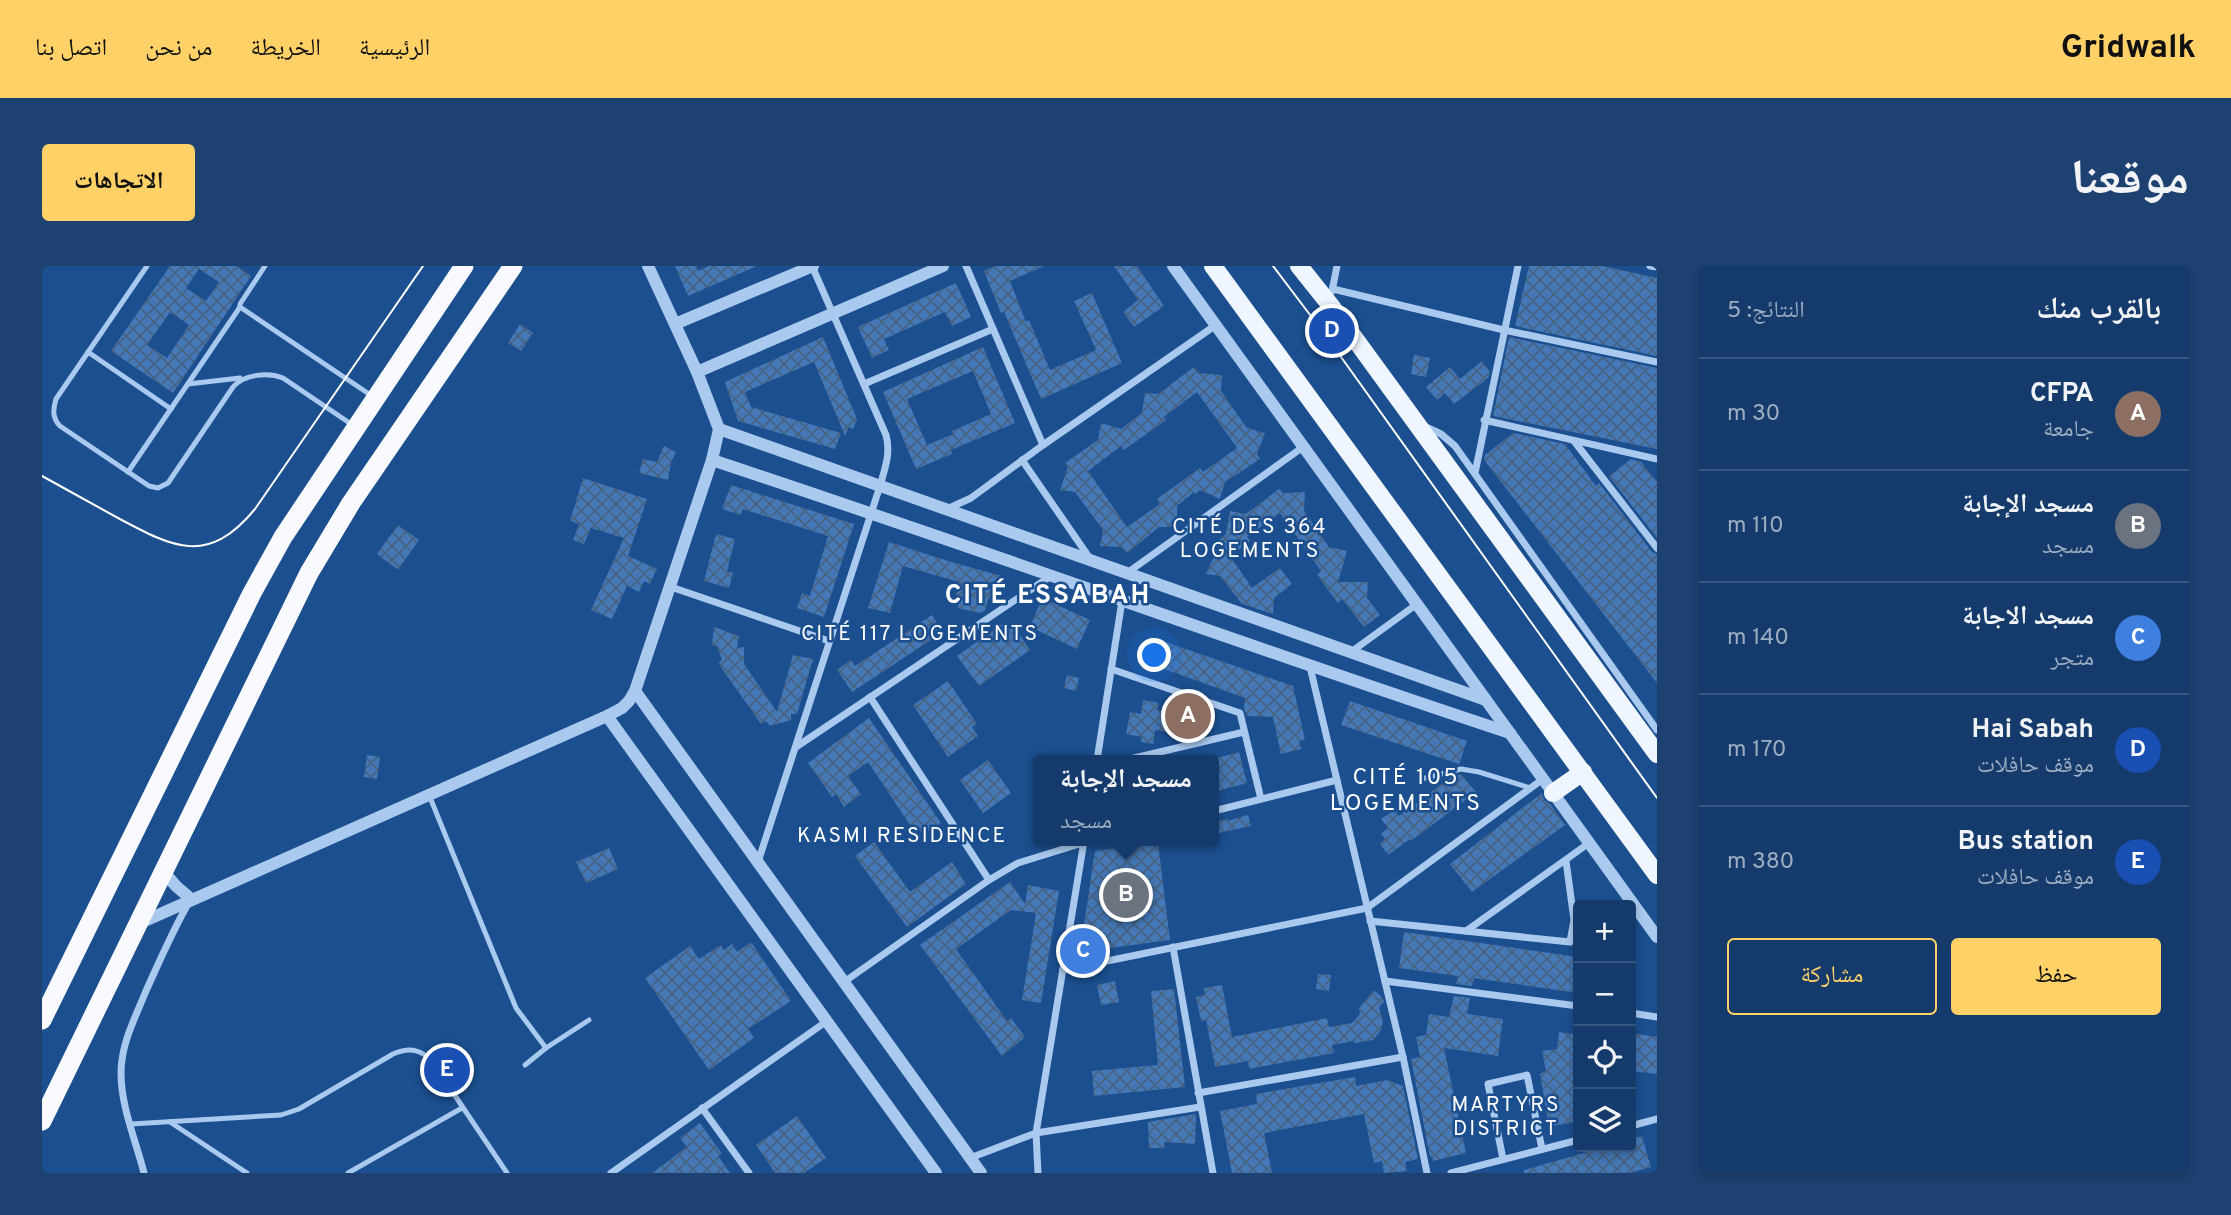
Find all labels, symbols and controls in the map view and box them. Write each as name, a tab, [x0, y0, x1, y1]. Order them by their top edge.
text: Gridwalk	[2061, 28, 2196, 70]
text: اتصل بنا	[35, 34, 107, 64]
text: من نحن	[145, 34, 212, 64]
text: الخريطة	[250, 34, 321, 64]
text: الرئيسية	[359, 34, 430, 64]
button: الاتجاهات	[42, 144, 195, 221]
text: موقعنا	[2071, 150, 2189, 212]
text: بالقرب منك	[2036, 292, 2161, 329]
text: النتائج: 5	[1727, 297, 1805, 326]
pin: D	[1309, 305, 1355, 357]
text: CFPA	[2030, 378, 2094, 411]
text: 30 m	[1727, 400, 1780, 429]
text: A	[2130, 400, 2146, 429]
text: جامعة	[2043, 416, 2094, 445]
text: مسجد الإجابة	[1962, 489, 2094, 522]
text: 110 m	[1727, 512, 1784, 541]
text: B	[2130, 512, 2146, 541]
district label: CITÉ DES 364 LOGEMENTS	[1172, 513, 1328, 565]
text: مسجد	[2042, 533, 2094, 562]
district label: CITÉ ESSABAH	[945, 578, 1151, 613]
text: مسجد الاجابة	[1962, 601, 2094, 634]
district label: CITÉ 117 LOGEMENTS	[801, 620, 1039, 648]
text: 140 m	[1727, 624, 1789, 653]
text: C	[2131, 624, 2145, 653]
your location	[1137, 638, 1171, 672]
text: متجر	[2051, 645, 2094, 674]
pin: A	[1165, 690, 1211, 742]
text: Hai Sabah	[1971, 714, 2094, 747]
text: 170 m	[1727, 736, 1786, 765]
text: D	[2130, 736, 2146, 765]
text: موقف حافلات	[1977, 752, 2094, 781]
popup	[1033, 755, 1219, 846]
district label: CITÉ 105 LOGEMENTS	[1330, 763, 1482, 819]
text: مسجد الإجابة	[1060, 764, 1192, 797]
text: مسجد	[1060, 808, 1112, 837]
district label: KASMI RESIDENCE	[797, 823, 1007, 850]
text: Bus station	[1958, 826, 2094, 859]
text: 380 m	[1727, 848, 1794, 877]
text: E	[2131, 848, 2145, 877]
text: موقف حافلات	[1977, 864, 2094, 893]
pin: B	[1103, 869, 1149, 921]
map controls	[1573, 900, 1636, 1152]
button: +	[1573, 900, 1636, 963]
pin: C	[1060, 925, 1106, 977]
button: مشاركة	[1727, 938, 1937, 1015]
button: حفظ	[1951, 938, 2161, 1015]
button: −	[1573, 963, 1636, 1026]
button: locate	[1573, 1026, 1636, 1089]
pin: E	[424, 1044, 470, 1096]
button: layers	[1573, 1089, 1636, 1152]
district label: MARTYRS DISTRICT	[1451, 1092, 1561, 1143]

